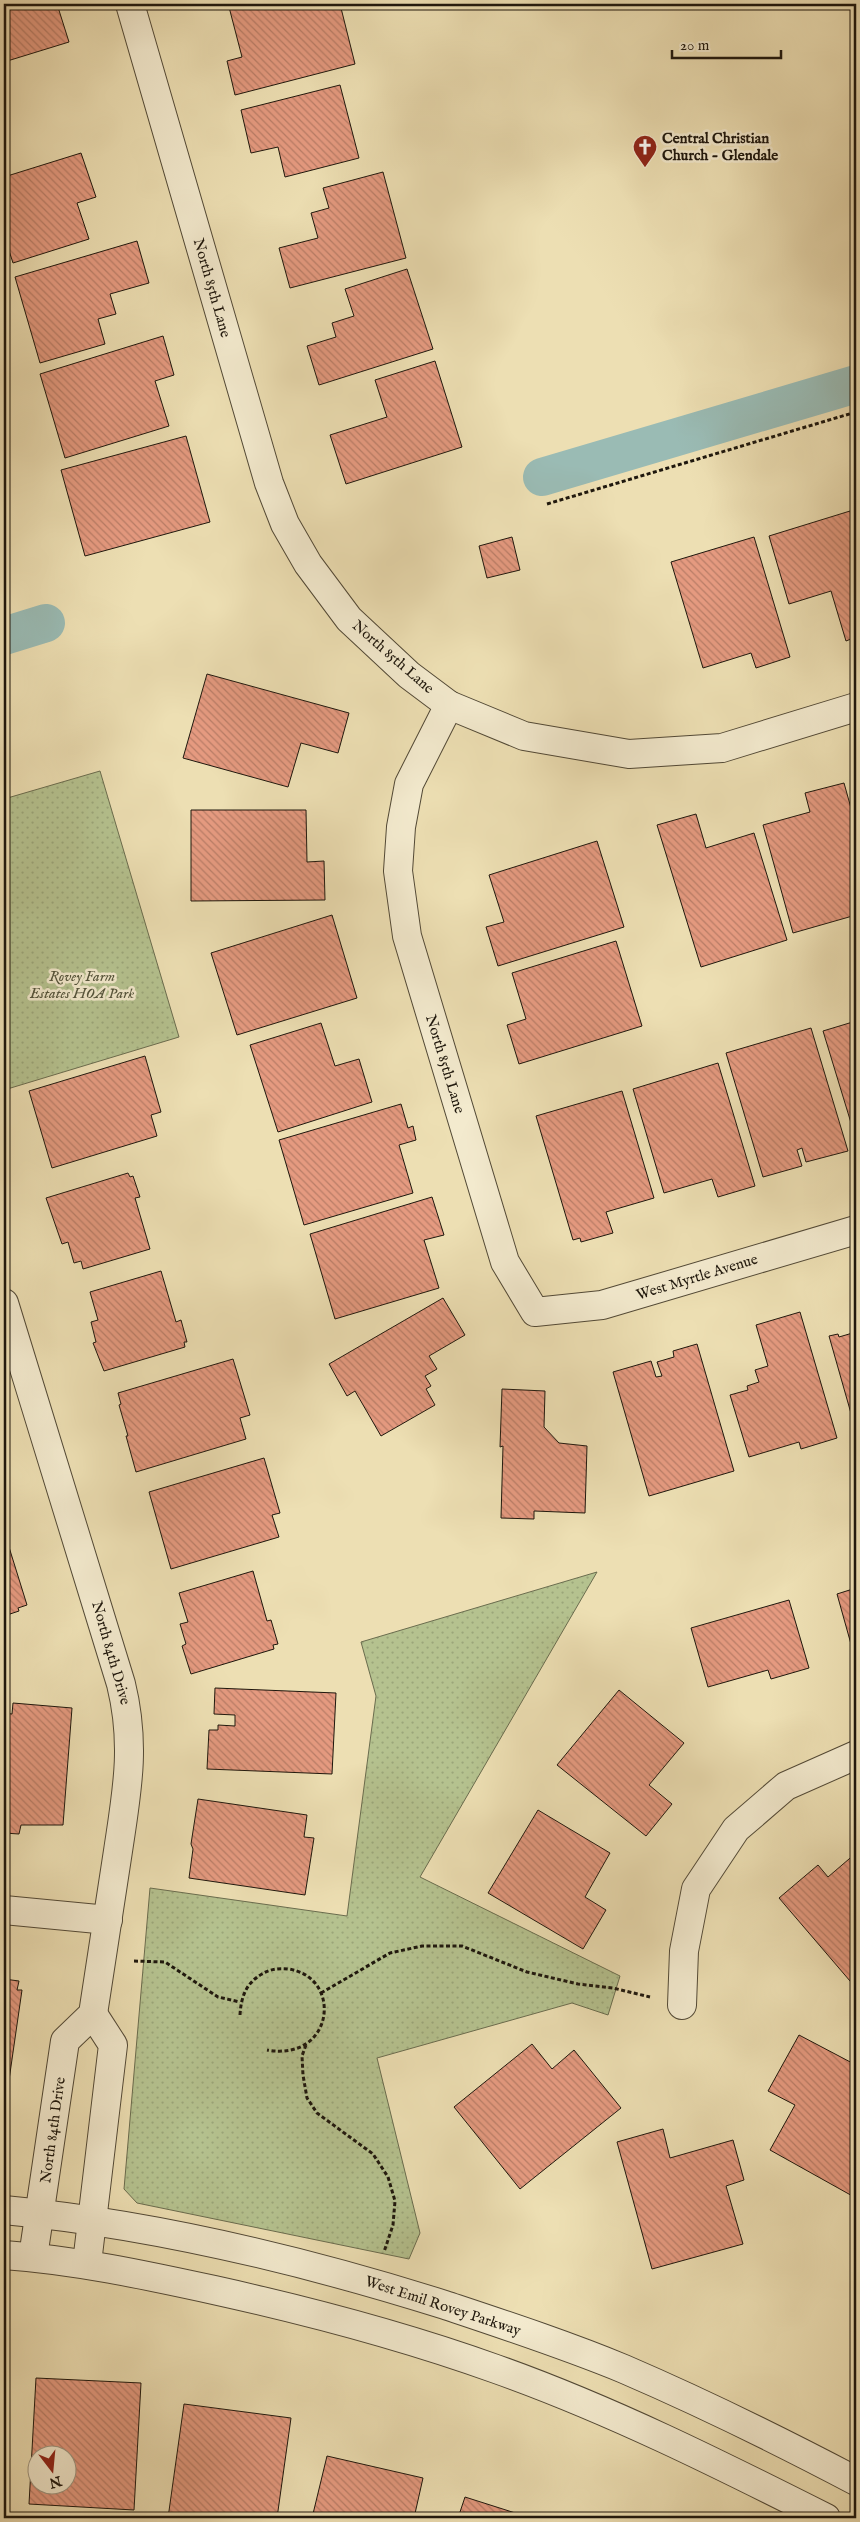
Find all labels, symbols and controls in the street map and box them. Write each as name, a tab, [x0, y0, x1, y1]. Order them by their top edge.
scale bar	[672, 28, 781, 60]
text: 20 m	[680, 36, 710, 55]
place label: Central Christian Church - Glendale	[662, 129, 778, 165]
church icon: Central Christian Church - Glendale	[632, 134, 658, 168]
street label: North 85th Lane	[189, 236, 235, 340]
street label: North 85th Lane	[348, 616, 438, 698]
park label: Rovey Farm Estates HOA Park	[29, 967, 134, 1003]
street label: North 85th Lane	[421, 1012, 469, 1116]
street label: West Myrtle Avenue	[634, 1249, 760, 1304]
street label: North 84th Drive	[87, 1599, 135, 1707]
street label: North 84th Drive	[36, 2076, 70, 2184]
street label: West Emil Rovey Parkway	[363, 2272, 524, 2340]
north arrow	[28, 2444, 78, 2494]
text: N	[47, 2471, 65, 2492]

